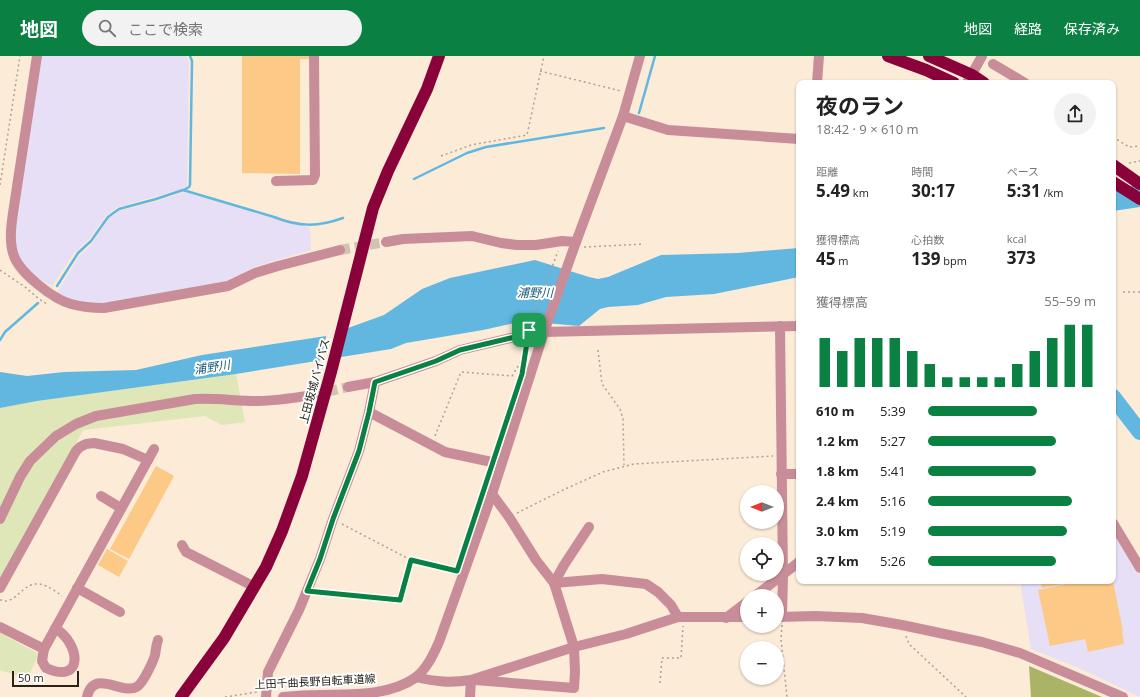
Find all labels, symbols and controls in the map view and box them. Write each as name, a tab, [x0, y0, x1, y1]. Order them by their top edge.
search box	[82, 10, 362, 46]
text: 地図	[20, 16, 58, 42]
icon: search	[96, 17, 118, 39]
text: ここで検索	[128, 19, 203, 39]
text: 地図	[964, 19, 992, 38]
text: 経路	[1014, 19, 1042, 38]
text: 保存済み	[1064, 19, 1120, 38]
text: 夜のラン	[816, 90, 904, 120]
button: share	[1054, 93, 1096, 135]
text: 18:42 · 9 × 610 m	[816, 120, 919, 138]
text: 距離	[816, 164, 838, 179]
text: 時間	[911, 164, 933, 179]
text: ペース	[1007, 164, 1039, 179]
text: 5.49	[816, 179, 850, 202]
text: 30:17	[911, 179, 955, 202]
text: 5:31	[1007, 179, 1041, 202]
text: km	[850, 185, 869, 200]
text: /km	[1041, 185, 1064, 200]
text: kcal	[1007, 231, 1027, 246]
text: 獲得標高	[816, 232, 860, 247]
text: 心拍数	[911, 232, 944, 247]
text: 373	[1007, 246, 1036, 269]
text: 45	[816, 247, 835, 270]
text: 139	[911, 247, 941, 270]
text: m	[835, 253, 849, 268]
text: bpm	[941, 253, 967, 268]
water label: 浦野川	[517, 284, 555, 301]
text: 55–59 m	[1044, 292, 1096, 310]
text: 獲得標高	[816, 293, 868, 311]
pin	[512, 313, 546, 347]
icon: arrive	[518, 319, 540, 341]
street label: 上田坂城バイパス	[295, 337, 333, 425]
water label: 浦野川	[193, 356, 233, 378]
text: 610 m	[816, 402, 854, 420]
text: 5:39	[880, 402, 906, 420]
text: 1.2 km	[816, 432, 859, 450]
text: 5:27	[880, 432, 906, 450]
text: 1.8 km	[816, 462, 859, 480]
text: 5:41	[880, 462, 906, 480]
north arrow	[740, 485, 784, 529]
map controls	[740, 485, 784, 685]
text: 2.4 km	[816, 492, 859, 510]
text: 5:16	[880, 492, 906, 510]
text: 3.0 km	[816, 522, 859, 540]
text: 5:19	[880, 522, 906, 540]
button: locate	[740, 537, 784, 581]
text: 3.7 km	[816, 552, 859, 570]
text: 5:26	[880, 552, 906, 570]
button: +	[740, 589, 784, 633]
button: −	[740, 641, 784, 685]
scale bar	[12, 669, 79, 688]
text: 50 m	[18, 670, 44, 685]
street label: 上田千曲長野自転車道線	[254, 670, 376, 692]

